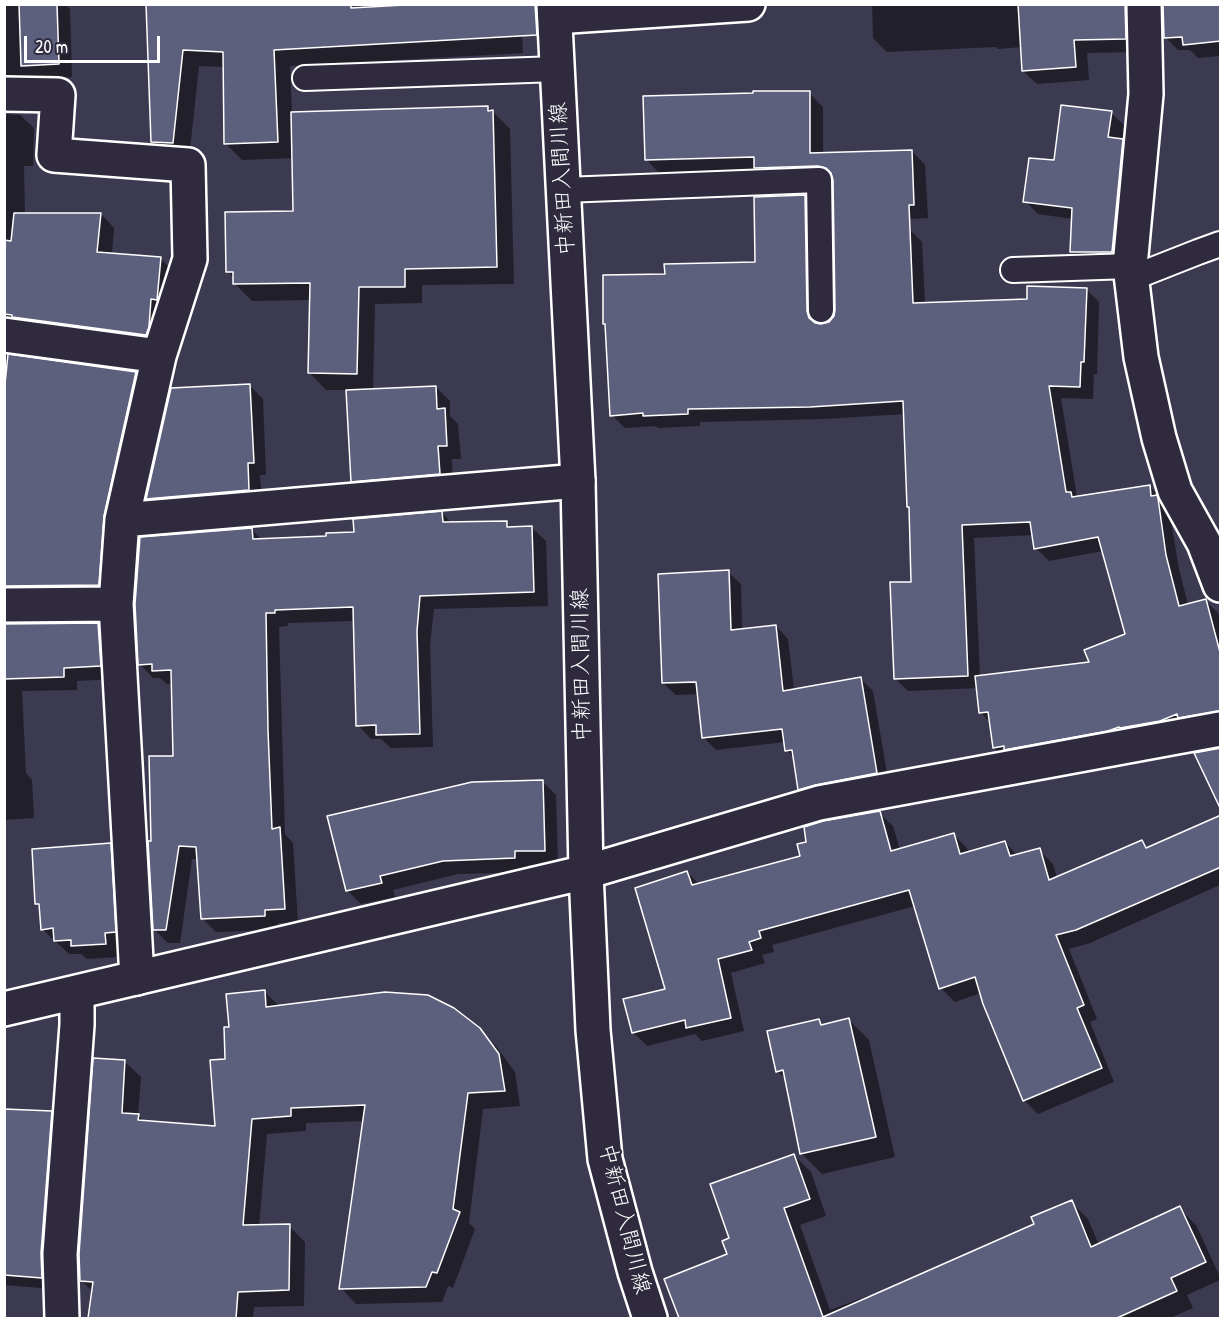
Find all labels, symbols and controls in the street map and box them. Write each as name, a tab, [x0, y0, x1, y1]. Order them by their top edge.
scale bar	[27, 24, 164, 62]
text: 20 m	[35, 34, 68, 59]
street label: 中新田入間川線	[546, 101, 580, 257]
street label: 中新田入間川線	[567, 588, 597, 742]
street label: 中新田入間川線	[593, 1141, 655, 1297]

